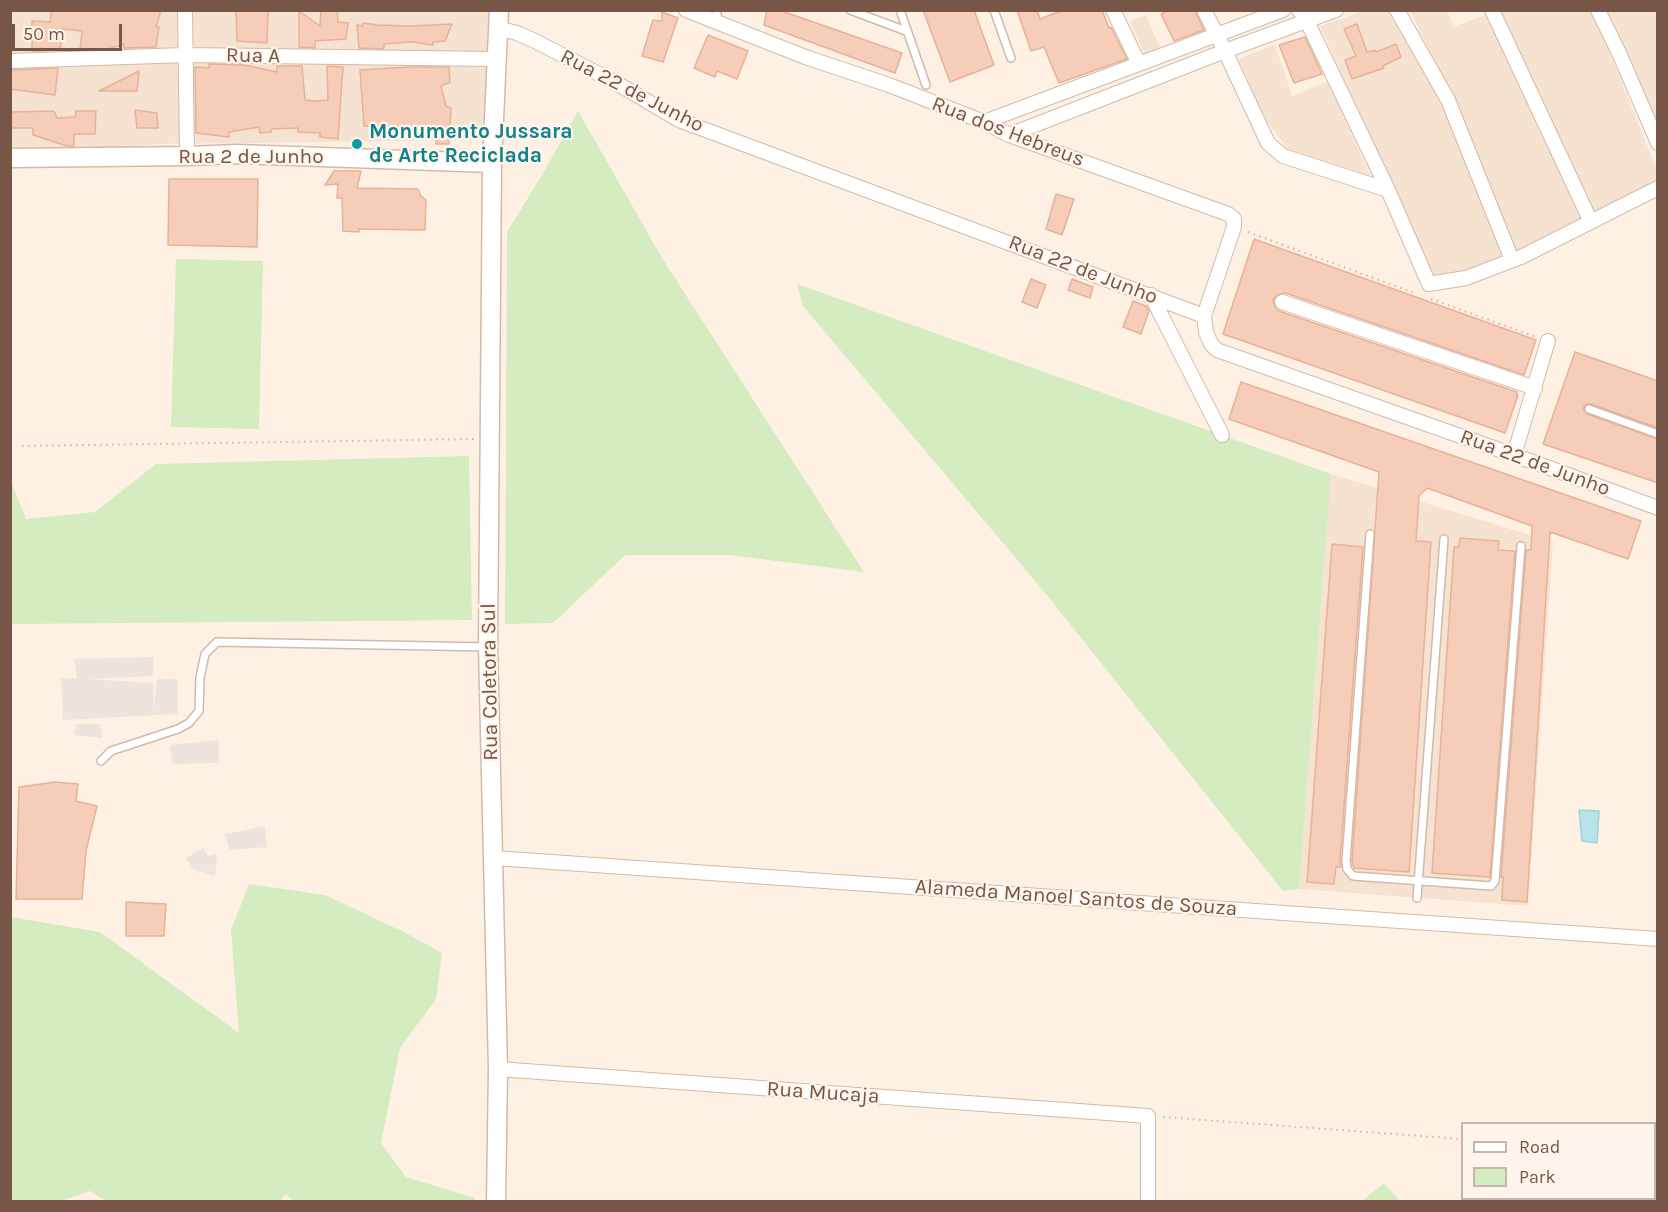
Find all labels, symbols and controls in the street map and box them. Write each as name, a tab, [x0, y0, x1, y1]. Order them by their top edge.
scale bar	[15, 12, 124, 50]
text: 50 m	[23, 23, 65, 45]
street label: Rua A	[226, 43, 280, 69]
street label: Rua 22 de Junho	[556, 44, 708, 138]
street label: Rua dos Hebreus	[928, 91, 1088, 173]
place label: Monumento Jussara de Arte Reciclada	[369, 119, 573, 169]
marker: Monumento Jussara de Arte Reciclada	[350, 137, 364, 151]
street label: Rua 2 de Junho	[178, 144, 324, 170]
street label: Rua 22 de Junho	[1005, 230, 1161, 310]
street label: Rua 22 de Junho	[1457, 424, 1613, 502]
street label: Rua Coletora Sul	[476, 603, 504, 761]
street label: Alameda Manoel Santos de Souza	[914, 874, 1238, 922]
street label: Rua Mucaja	[766, 1076, 880, 1110]
legend	[1461, 1122, 1656, 1200]
text: Road	[1519, 1136, 1560, 1158]
text: Park	[1519, 1166, 1556, 1188]

